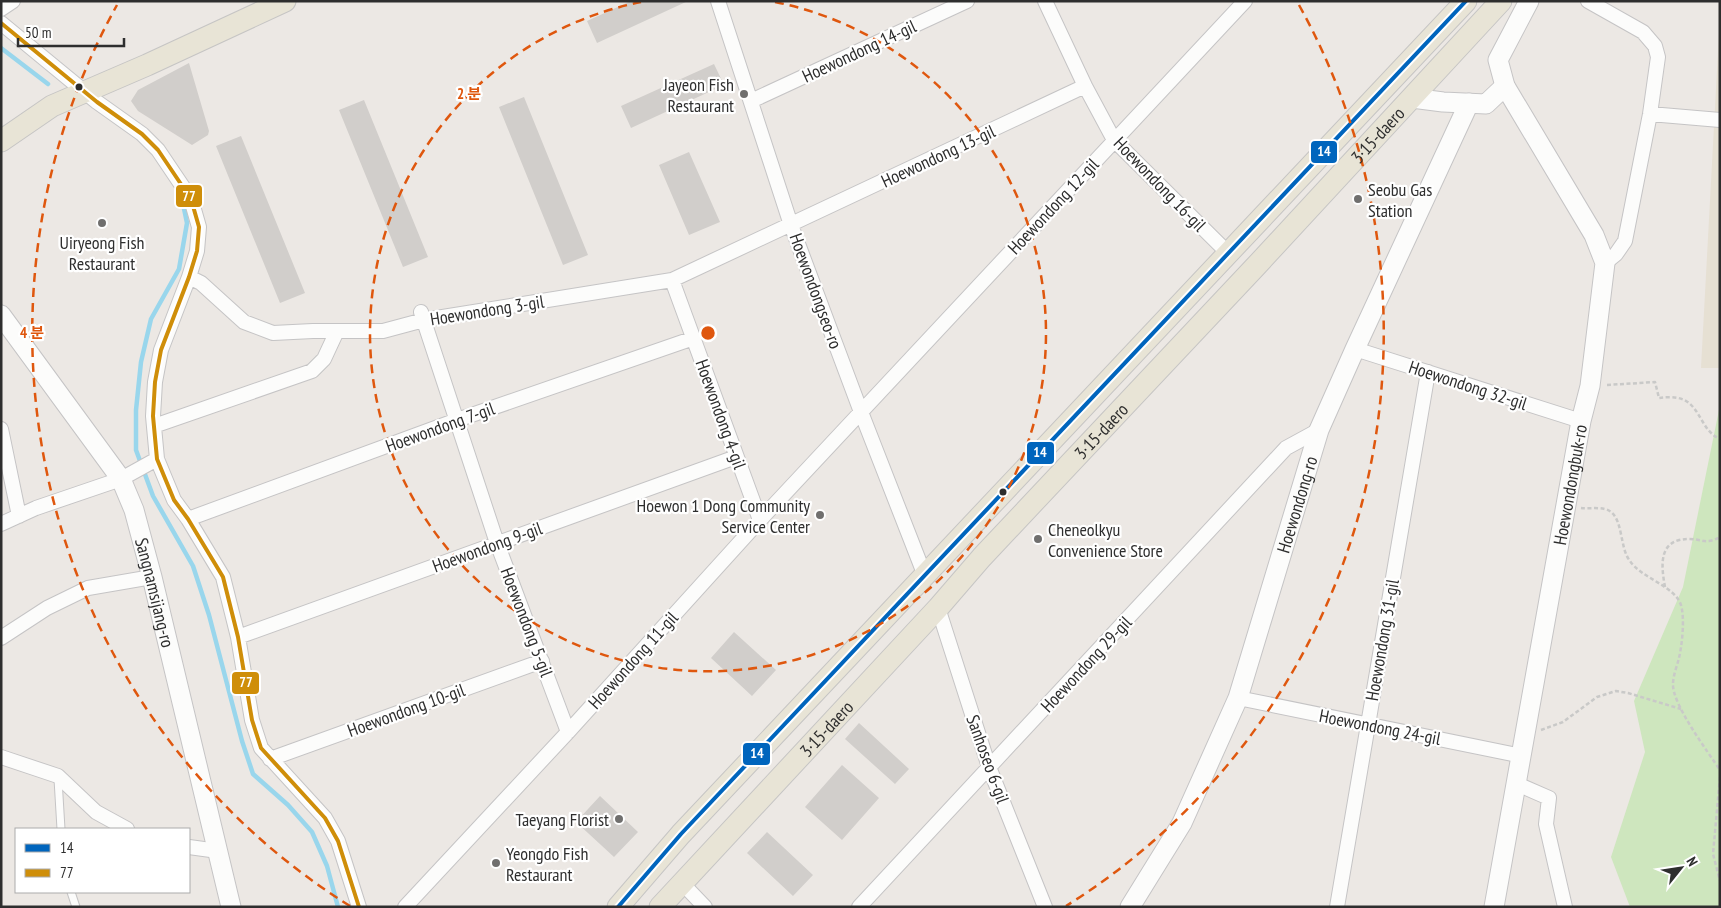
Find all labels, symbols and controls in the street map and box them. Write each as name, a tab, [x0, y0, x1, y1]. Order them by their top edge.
street label: Hoewondong 14-gil	[798, 14, 920, 87]
scale bar	[18, 15, 124, 47]
text: 50 m	[25, 23, 51, 42]
place label: Jayeon Fish Restaurant	[663, 73, 734, 117]
unlabelled marker	[74, 82, 84, 92]
text: 2 분	[457, 84, 481, 103]
marker: Jayeon Fish Restaurant	[738, 88, 750, 100]
street label: 3·15-daero	[1346, 102, 1409, 168]
street label: Hoewondong 13-gil	[877, 119, 999, 192]
street label: Hoewondong 16-gil	[1109, 132, 1212, 237]
line badge: 14	[1310, 140, 1338, 164]
text: 14	[1317, 142, 1331, 160]
street label: Hoewondong 12-gil	[1003, 153, 1104, 259]
place label: Seobu Gas Station	[1368, 178, 1432, 222]
line badge: 77	[175, 184, 203, 208]
text: 77	[182, 187, 196, 205]
marker: Seobu Gas Station	[1352, 193, 1364, 205]
marker: Uiryeong Fish Restaurant	[96, 217, 108, 229]
street label: Hoewondongseo-ro	[784, 230, 848, 352]
place label: Uiryeong Fish Restaurant	[60, 231, 144, 275]
street label: Hoewondong 3-gil	[428, 290, 546, 330]
text: 4 분	[20, 323, 44, 342]
centre of rings	[699, 324, 717, 342]
street label: Hoewondong 32-gil	[1406, 355, 1531, 415]
street label: Hoewondong 4-gil	[691, 356, 752, 473]
street label: Hoewondong 7-gil	[382, 396, 498, 457]
street label: 3·15-daero	[1069, 398, 1133, 464]
street label: Hoewondongbuk-ro	[1548, 422, 1592, 547]
line badge: 14	[1026, 441, 1055, 465]
text: 14	[1033, 443, 1047, 461]
street label: Hoewondong-ro	[1271, 453, 1322, 556]
unlabelled marker	[998, 487, 1008, 497]
place label: Hoewon 1 Dong Community Service Center	[637, 494, 810, 538]
marker: Hoewon 1 Dong Community Service Center	[814, 509, 826, 521]
street label: Hoewondong 9-gil	[429, 516, 546, 577]
place label: Cheneolkyu Convenience Store	[1048, 518, 1163, 562]
marker: Cheneolkyu Convenience Store	[1032, 533, 1044, 545]
street label: Sangnamsijang-ro	[130, 535, 180, 650]
street label: Hoewondong 5-gil	[496, 564, 559, 681]
street label: Hoewondong 31-gil	[1360, 577, 1404, 703]
street label: Hoewondong 11-gil	[583, 606, 683, 713]
street label: Hoewondong 29-gil	[1036, 611, 1137, 717]
line badge: 77	[231, 671, 260, 695]
text: 77	[239, 673, 253, 691]
street label: Hoewondong 10-gil	[344, 678, 469, 742]
street label: 3·15-daero	[794, 695, 858, 761]
street label: Hoewondong 24-gil	[1317, 704, 1443, 750]
street label: Sanhoseo 6-gil	[961, 712, 1015, 807]
line badge: 14	[742, 742, 771, 766]
text: 14	[750, 744, 764, 762]
place label: Taeyang Florist	[515, 808, 609, 831]
marker: Taeyang Florist	[613, 813, 625, 825]
legend	[15, 828, 190, 893]
text: 14	[60, 838, 74, 857]
place label: Yeongdo Fish Restaurant	[506, 842, 588, 886]
north arrow	[1656, 843, 1706, 893]
text: N	[1683, 854, 1702, 869]
marker: Yeongdo Fish Restaurant	[490, 857, 502, 869]
text: 77	[60, 863, 74, 882]

